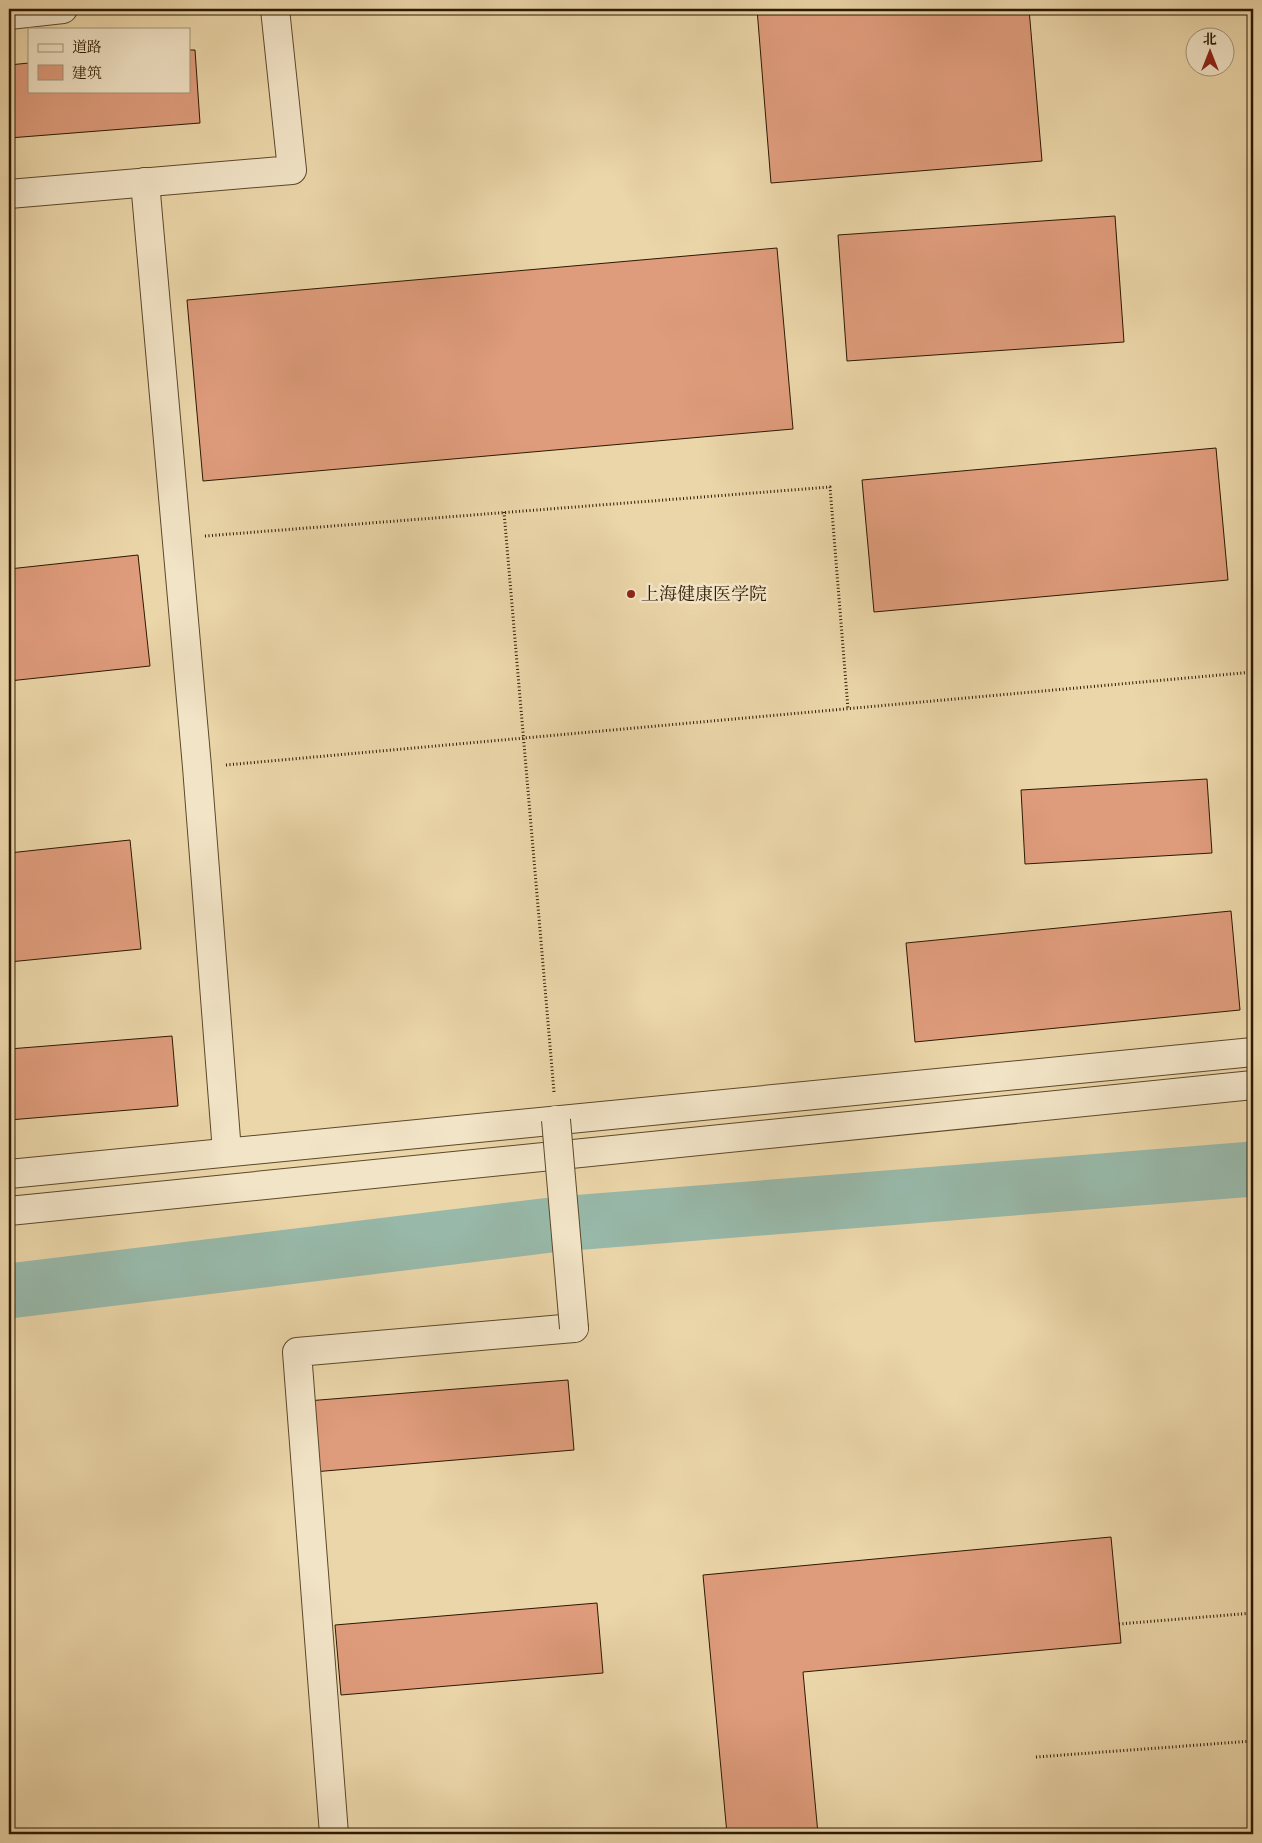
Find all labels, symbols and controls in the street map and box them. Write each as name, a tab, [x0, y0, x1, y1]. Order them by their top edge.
legend	[28, 28, 190, 92]
north arrow	[1184, 28, 1234, 78]
text: 北	[1203, 31, 1217, 51]
text: 道路	[72, 38, 102, 59]
text: 建筑	[72, 64, 102, 85]
place label: 上海健康医学院	[641, 583, 767, 609]
marker: 上海健康医学院	[625, 588, 637, 600]

